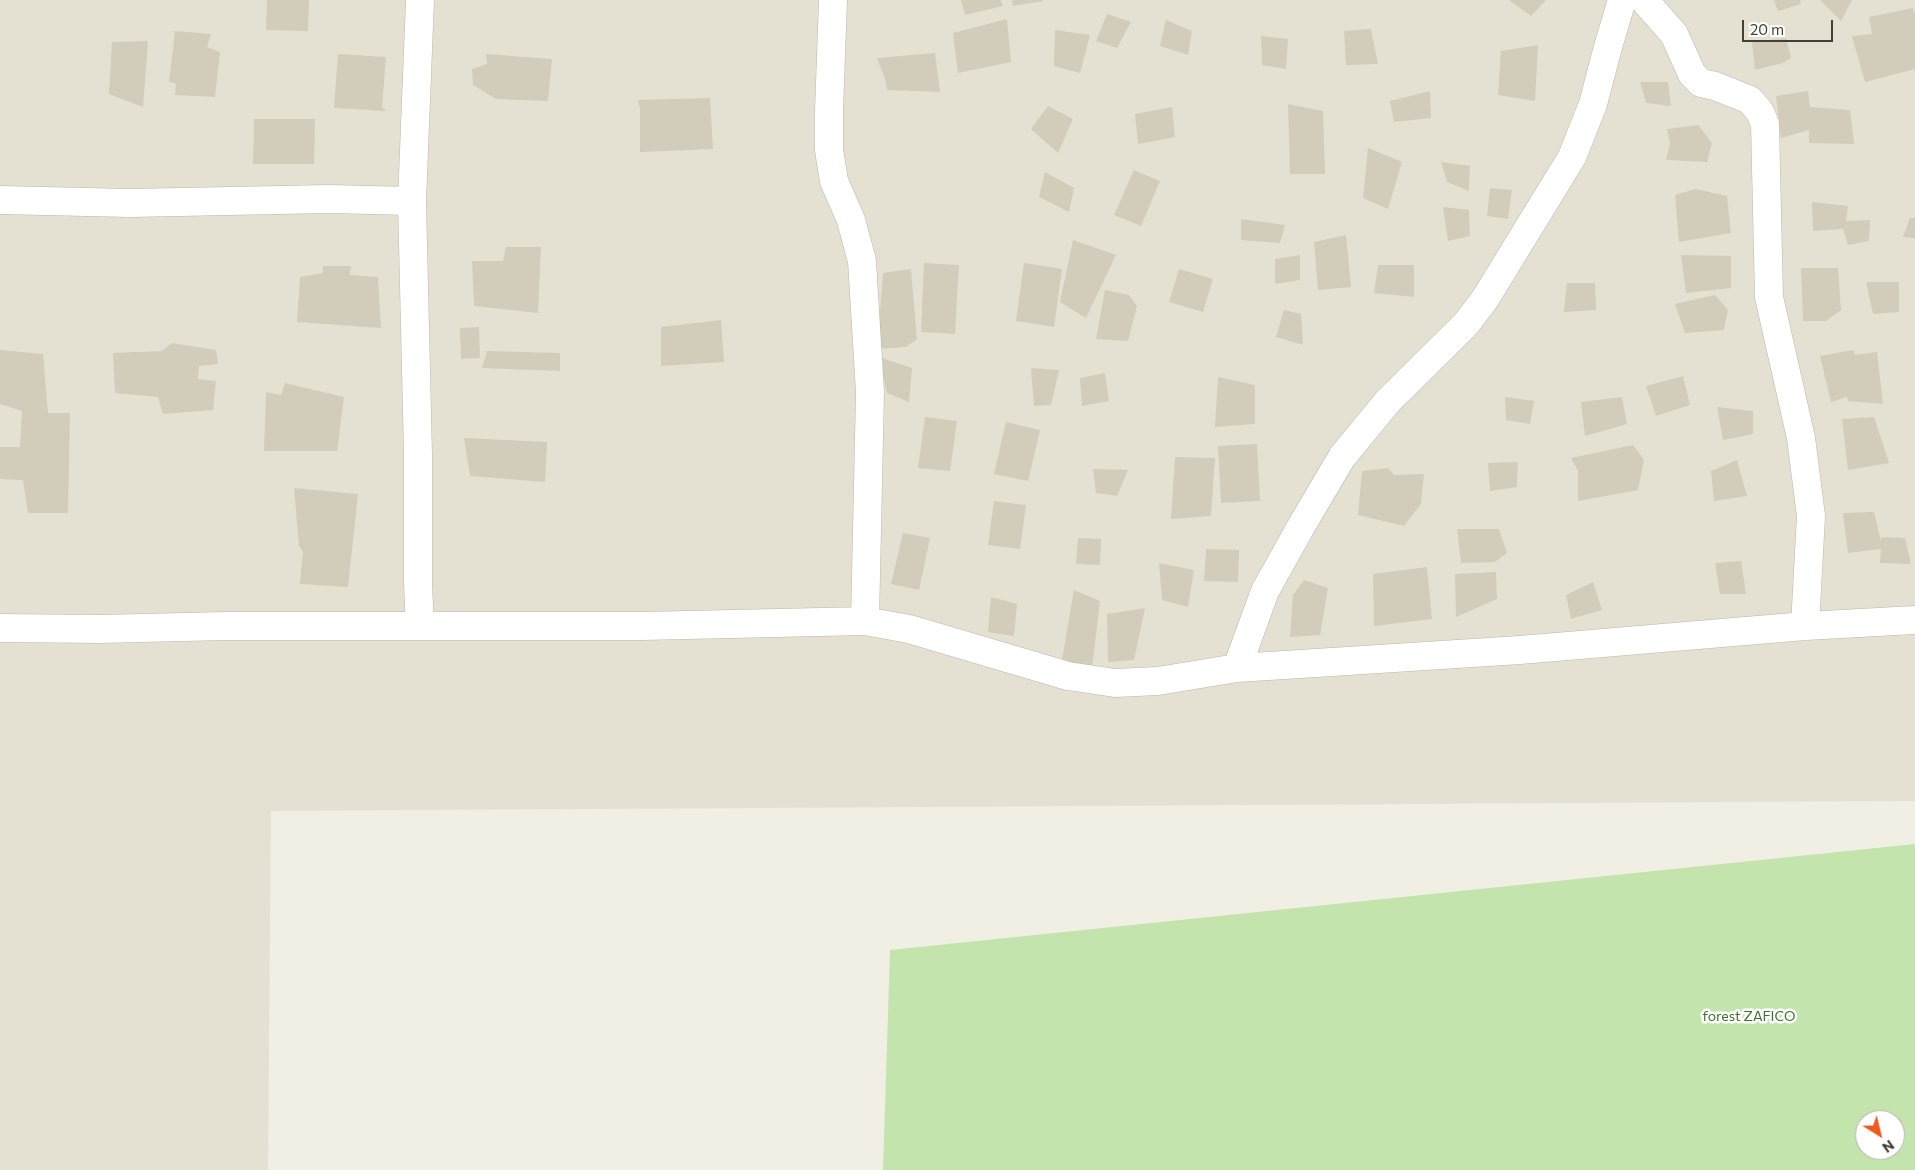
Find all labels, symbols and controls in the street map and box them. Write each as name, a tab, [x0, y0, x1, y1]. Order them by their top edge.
scale bar	[1745, 10, 1836, 42]
text: 20 m	[1750, 20, 1784, 38]
park label: forest ZAFICO	[1702, 1008, 1796, 1024]
north arrow	[1855, 1110, 1905, 1160]
text: N	[1879, 1137, 1898, 1157]

